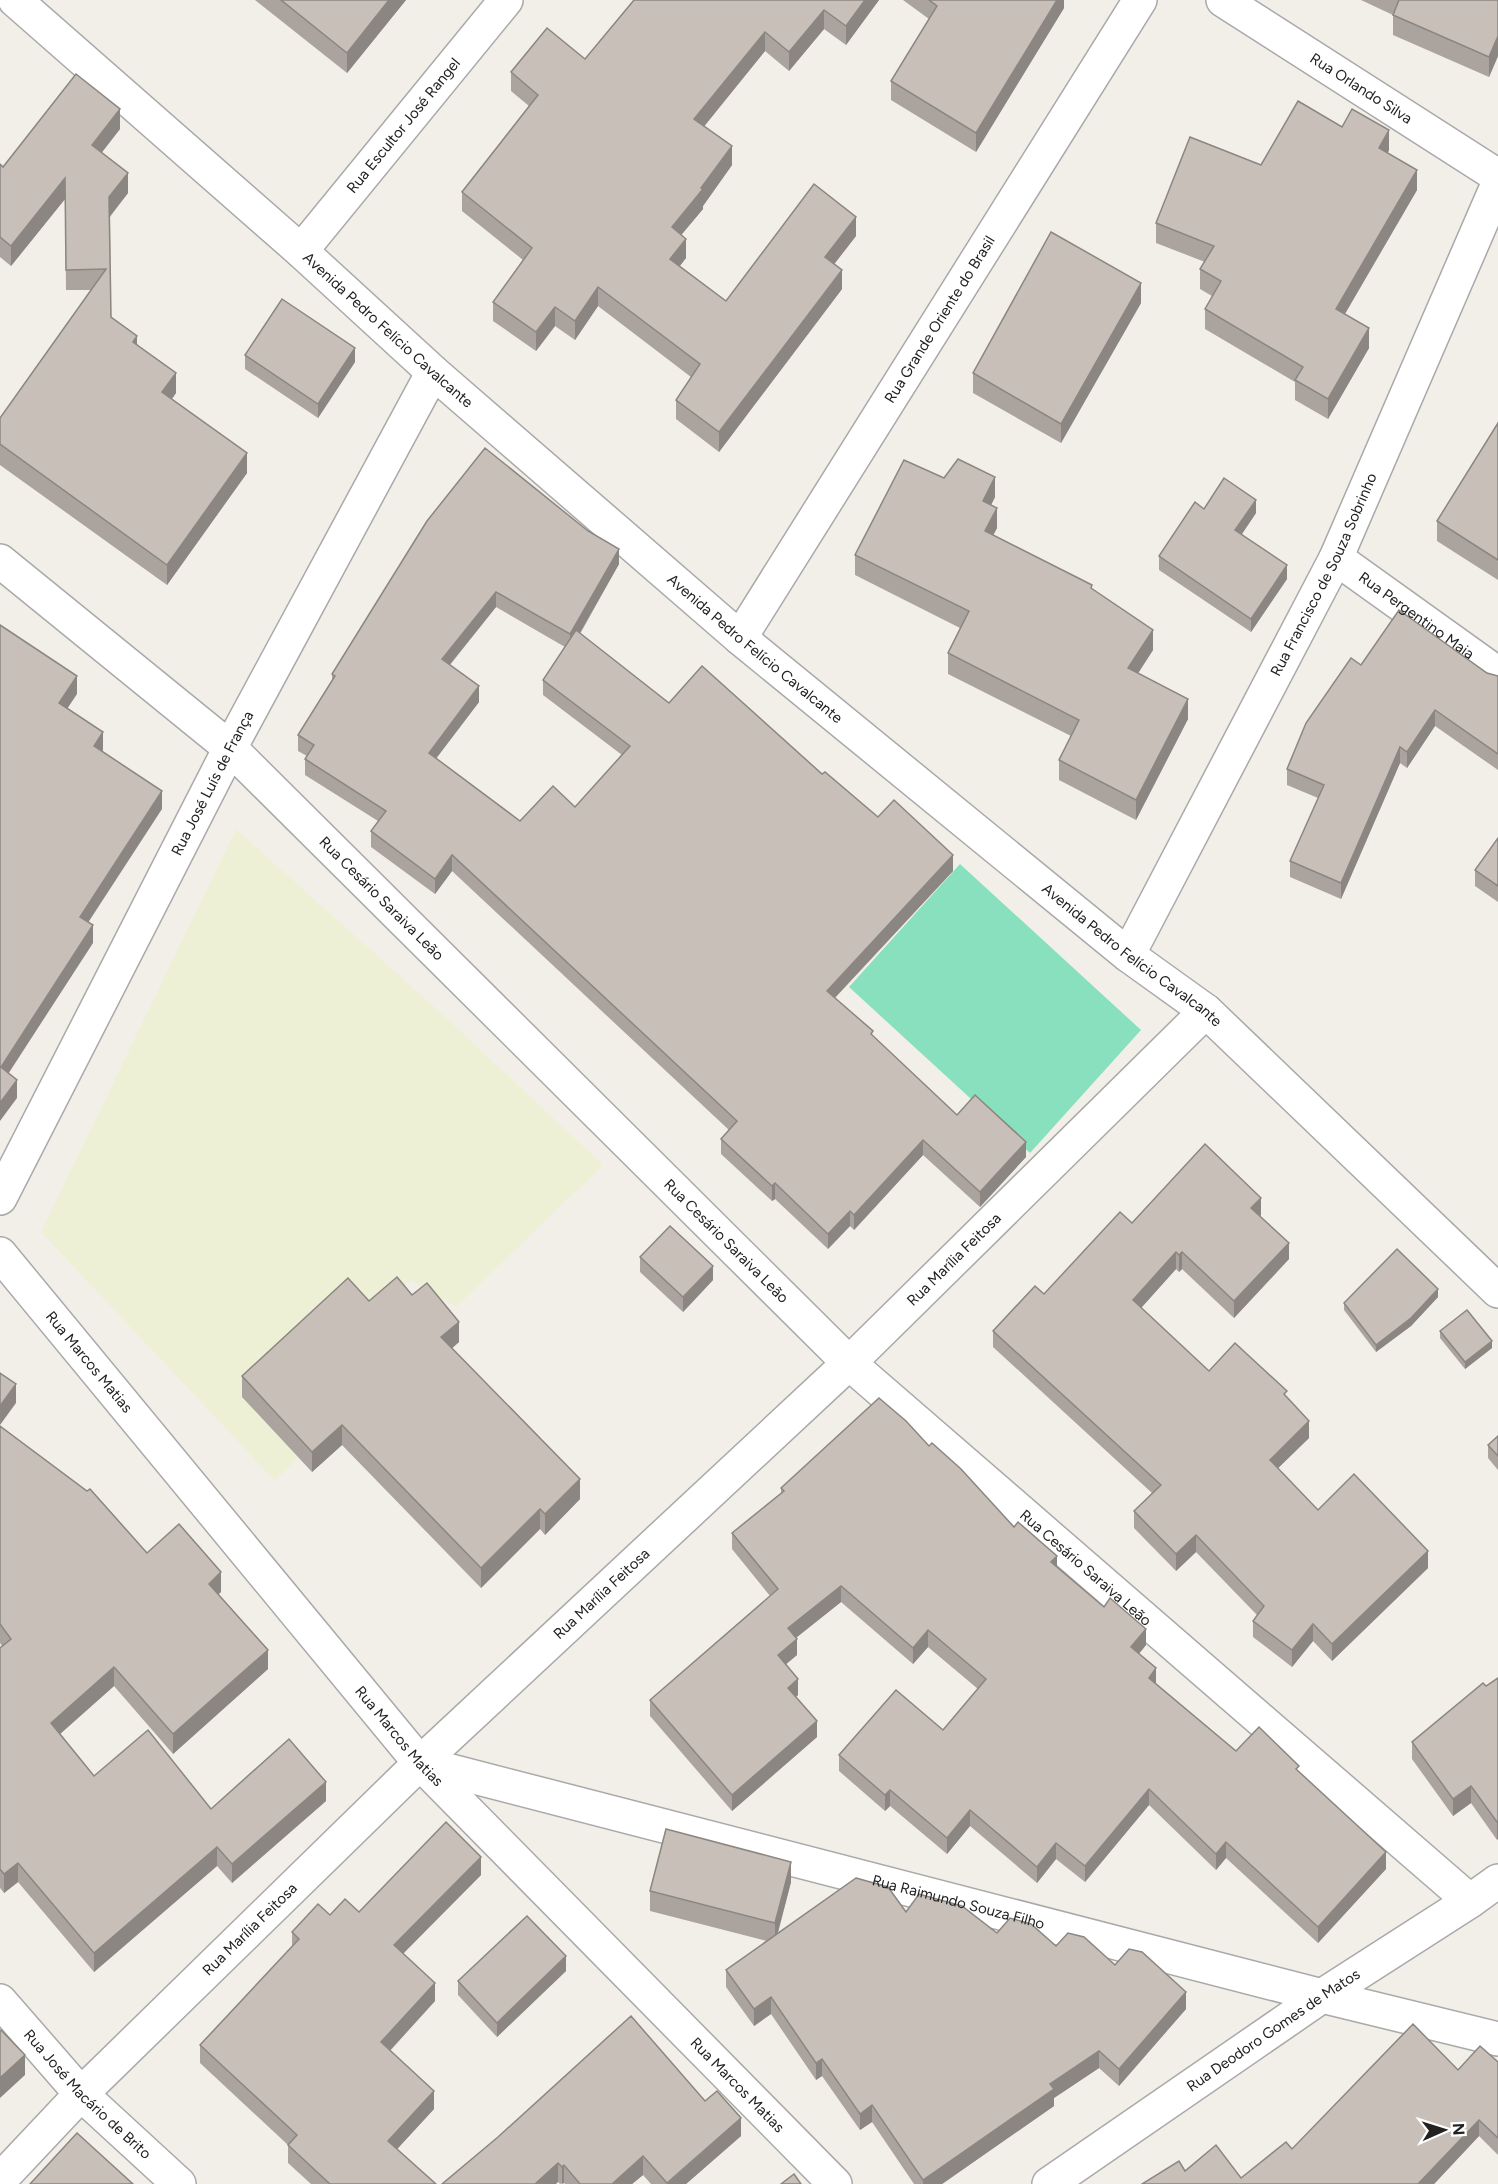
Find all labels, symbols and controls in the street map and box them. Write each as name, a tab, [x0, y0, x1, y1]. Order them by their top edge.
street label: Rua Orlando Silva	[1307, 49, 1416, 128]
street label: Rua Escultor José Rangel	[343, 54, 464, 197]
street label: Rua Grande Oriente do Brasil	[881, 233, 999, 406]
street label: Avenida Pedro Felício Cavalcante	[299, 248, 477, 411]
street label: Rua Francisco de Souza Sobrinho	[1267, 470, 1381, 679]
street label: Rua Pergentino Maia	[1355, 568, 1478, 663]
street label: Avenida Pedro Felício Cavalcante	[664, 570, 846, 727]
street label: Rua José Luís de França	[168, 708, 257, 859]
street label: Rua Cesário Saraiva Leão	[315, 833, 448, 964]
street label: Avenida Pedro Felício Cavalcante	[1038, 879, 1226, 1030]
street label: Rua Cesário Saraiva Leão	[660, 1175, 793, 1307]
street label: Rua Marília Feitosa	[903, 1209, 1005, 1310]
street label: Rua Marcos Matias	[42, 1308, 136, 1416]
street label: Rua Cesário Saraiva Leão	[1016, 1506, 1155, 1630]
street label: Rua Marília Feitosa	[550, 1545, 653, 1643]
street label: Rua Marcos Matias	[351, 1682, 447, 1790]
street label: Rua Raimundo Souza Filho	[870, 1871, 1047, 1933]
street label: Rua Marília Feitosa	[199, 1879, 301, 1979]
street label: Rua Deodoro Gomes de Matos	[1183, 1965, 1363, 2095]
street label: Rua José Macário de Brito	[20, 2026, 155, 2163]
street label: Rua Marcos Matias	[687, 2034, 788, 2136]
north arrow	[1414, 2100, 1474, 2160]
text: N	[1449, 2123, 1468, 2136]

